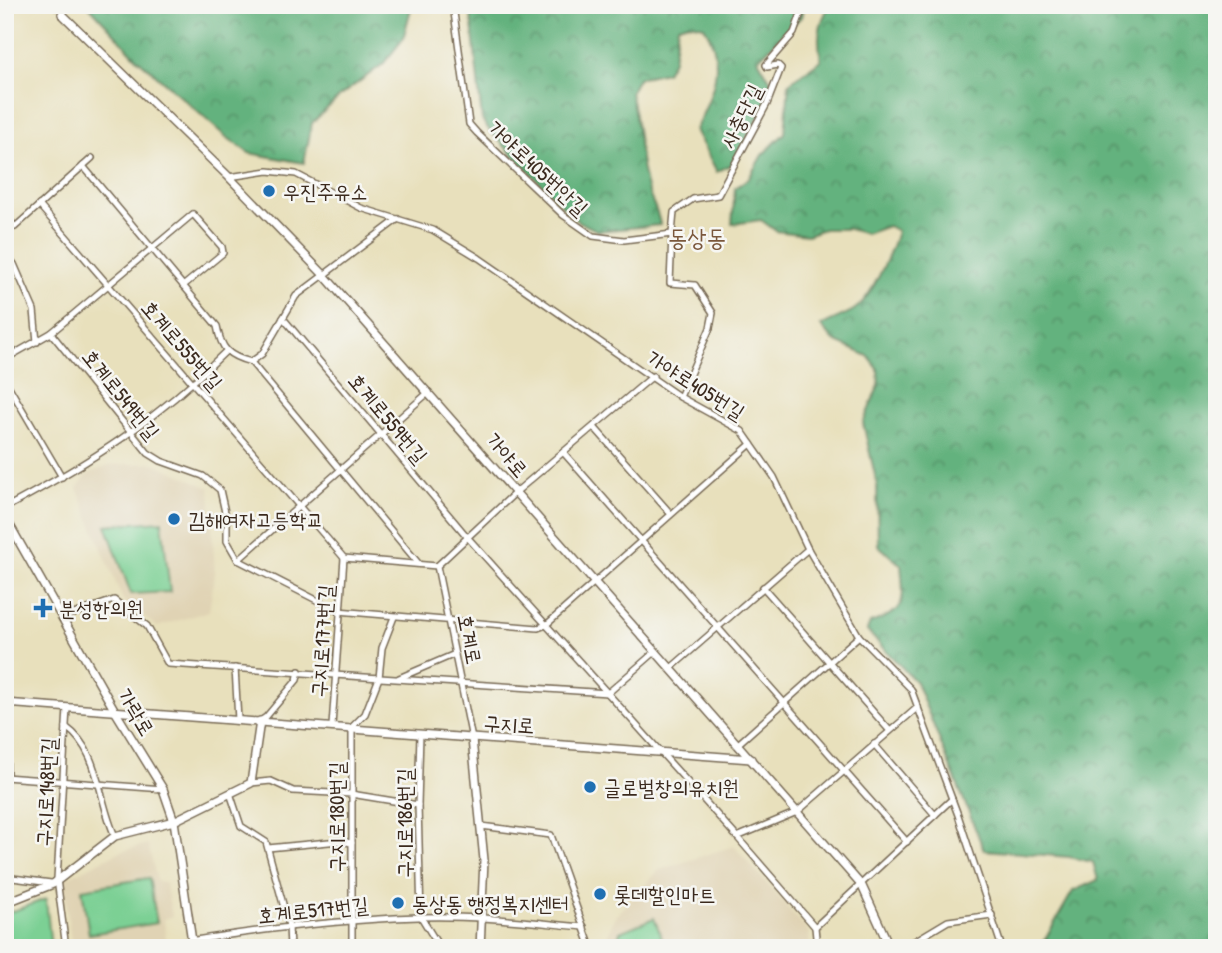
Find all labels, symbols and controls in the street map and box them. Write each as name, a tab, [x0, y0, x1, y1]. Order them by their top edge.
street label: 사충단길	[713, 79, 769, 153]
street label: 가야로405번안길	[481, 114, 595, 222]
place label: 우진주유소	[283, 177, 368, 206]
marker: 우진주유소	[261, 183, 277, 199]
district label: 동상동	[668, 221, 726, 253]
street label: 호계로555번길	[135, 294, 229, 397]
street label: 호계로549번길	[75, 343, 167, 446]
street label: 가야로405번길	[641, 343, 751, 427]
street label: 호계로559번길	[342, 367, 435, 470]
street label: 가야로	[479, 426, 535, 484]
place label: 김해여자고등학교	[188, 505, 323, 534]
marker: 김해여자고등학교	[166, 511, 182, 527]
street label: 구지로177번길	[304, 584, 340, 698]
place label: 분성한의원	[59, 594, 144, 623]
marker: 분성한의원	[33, 598, 53, 618]
street label: 호계로	[451, 611, 489, 667]
street label: 가락로	[111, 683, 161, 741]
street label: 구지로	[483, 708, 535, 740]
street label: 구지로148번길	[29, 737, 63, 847]
street label: 구지로180번길	[322, 762, 351, 872]
street label: 구지로186번길	[390, 768, 419, 878]
place label: 글로벌창의유치원	[604, 773, 739, 802]
marker: 글로벌창의유치원	[582, 779, 598, 795]
place label: 롯데할인마트	[614, 880, 715, 909]
marker: 롯데할인마트	[592, 886, 608, 902]
place label: 동상동 행정복지센터	[412, 889, 569, 918]
street label: 호계로517번길	[256, 890, 370, 930]
marker: 동상동 행정복지센터	[390, 895, 406, 911]

